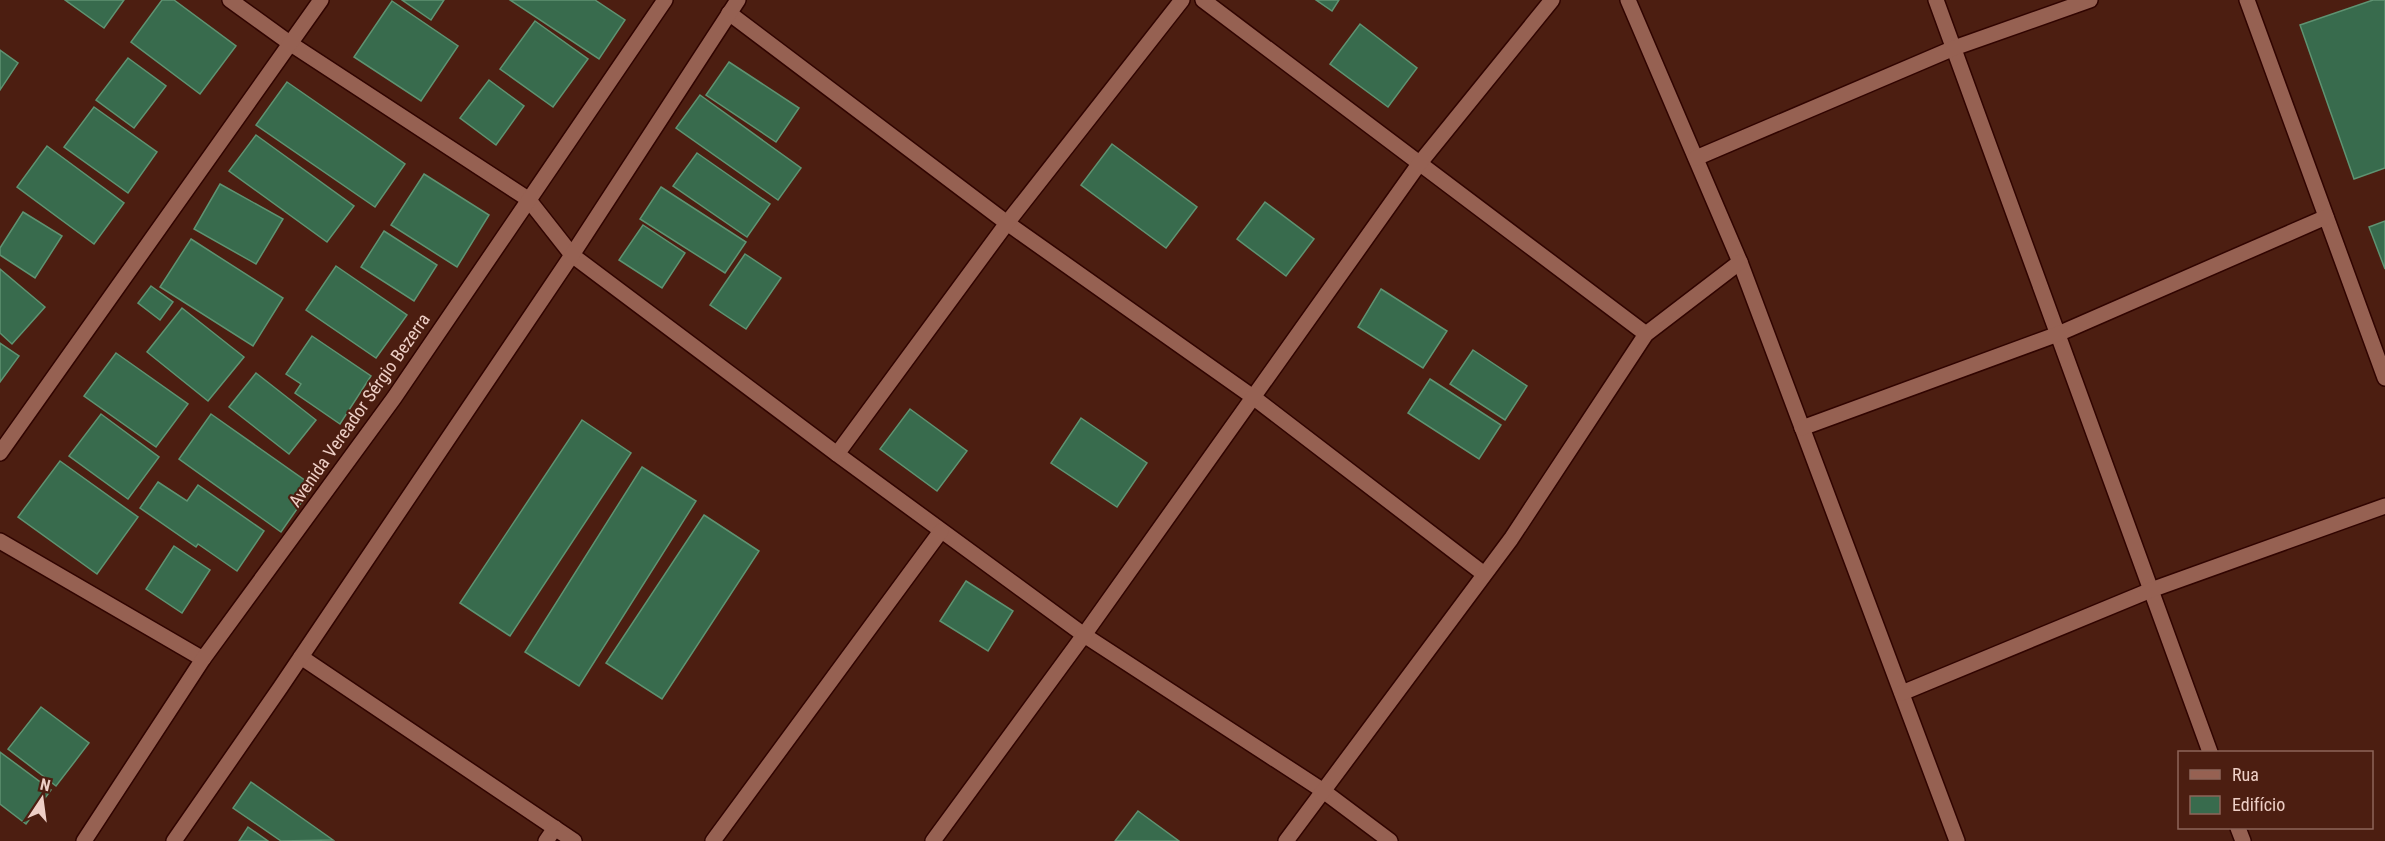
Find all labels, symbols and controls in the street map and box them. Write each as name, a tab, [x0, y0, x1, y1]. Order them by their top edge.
street label: Avenida Vereador Sérgio Bezerra	[284, 309, 434, 511]
legend	[2178, 751, 2373, 829]
text: Rua	[2232, 764, 2259, 785]
north arrow	[12, 769, 72, 829]
text: N	[38, 775, 52, 795]
text: Edifício	[2232, 794, 2285, 815]

